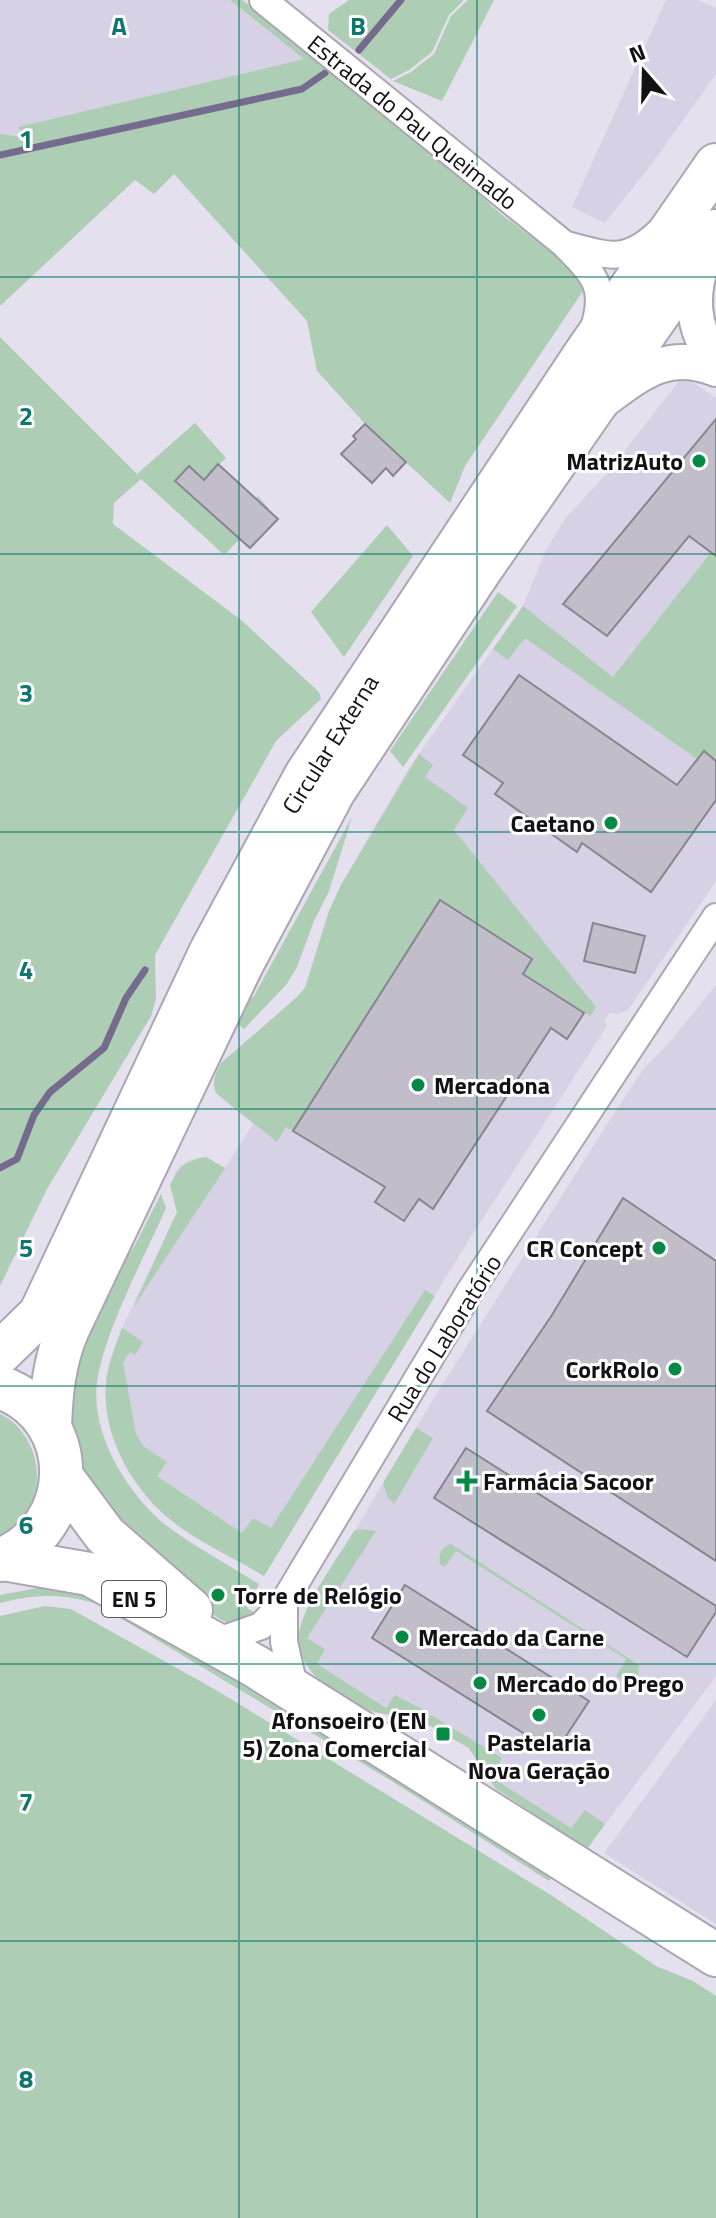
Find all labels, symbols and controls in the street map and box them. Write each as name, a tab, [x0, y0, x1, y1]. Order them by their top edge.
text: A	[111, 6, 127, 45]
text: B	[350, 6, 366, 45]
street label: Estrada do Pau Queimado	[300, 26, 526, 218]
north arrow	[604, 32, 684, 112]
text: N	[624, 35, 650, 72]
text: 1	[19, 119, 33, 158]
text: 2	[19, 396, 33, 435]
place label: MatrizAuto	[566, 443, 683, 479]
marker: MatrizAuto	[690, 452, 708, 470]
street label: Circular Externa	[273, 667, 387, 821]
text: 3	[19, 673, 33, 712]
place label: Caetano	[510, 805, 595, 841]
marker: Caetano	[602, 814, 620, 832]
text: 4	[19, 950, 33, 989]
place label: Mercadona	[434, 1067, 550, 1103]
marker: Mercadona	[409, 1076, 427, 1094]
text: 5	[19, 1228, 33, 1267]
place label: CR Concept	[526, 1230, 643, 1266]
marker: CR Concept	[650, 1239, 668, 1257]
street label: Rua do Laboratório	[378, 1247, 510, 1429]
place label: CorkRolo	[565, 1351, 659, 1387]
marker: CorkRolo	[666, 1360, 684, 1378]
place label: Farmácia Sacoor	[483, 1463, 654, 1499]
marker: Farmácia Sacoor	[458, 1472, 476, 1490]
text: 6	[19, 1505, 33, 1544]
place label: Torre de Relógio	[234, 1577, 402, 1613]
road number: EN 5	[102, 1581, 166, 1617]
marker: Torre de Relógio	[209, 1586, 227, 1604]
place label: Mercado da Carne	[418, 1619, 604, 1655]
marker: Mercado da Carne	[393, 1628, 411, 1646]
place label: Mercado do Prego	[496, 1665, 684, 1701]
marker: Mercado do Prego	[471, 1674, 489, 1692]
place label: Afonsoeiro (EN 5) Zona Comercial	[242, 1702, 427, 1766]
marker: Pastelaria Nova Geração	[530, 1706, 548, 1724]
place label: Pastelaria Nova Geração	[468, 1724, 610, 1788]
marker: Afonsoeiro (EN 5) Zona Comercial	[434, 1725, 452, 1743]
text: 7	[19, 1782, 33, 1821]
text: 8	[19, 2059, 33, 2098]

